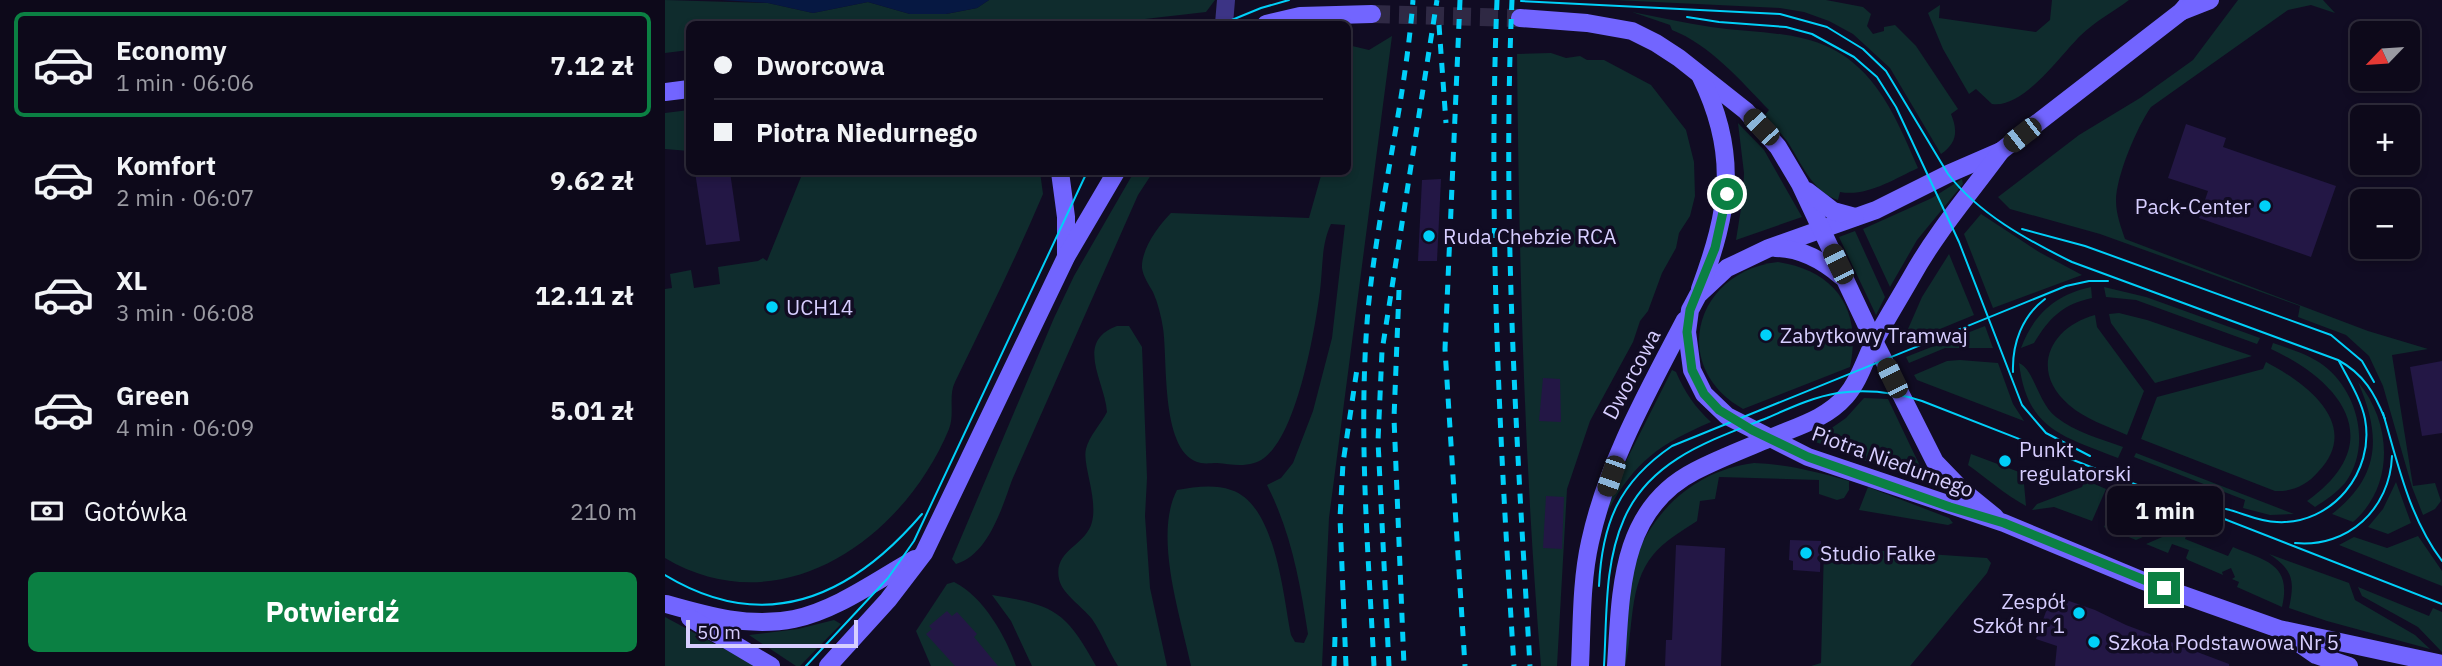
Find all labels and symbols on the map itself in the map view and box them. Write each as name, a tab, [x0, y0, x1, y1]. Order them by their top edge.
north arrow	[2350, 21, 2420, 91]
car	[1739, 104, 1784, 150]
car	[1999, 114, 2046, 156]
route start	[1711, 178, 1743, 210]
place label: Pack-Center	[2135, 192, 2251, 220]
marker: Pack-Center	[2257, 198, 2273, 214]
place label: Ruda Chebzie RCA	[1443, 222, 1617, 250]
marker: Ruda Chebzie RCA	[1421, 228, 1437, 244]
car	[1820, 241, 1857, 287]
place label: UCH14	[786, 293, 853, 321]
marker: UCH14	[764, 299, 780, 315]
place label: Zabytkowy Tramwaj	[1780, 321, 1968, 349]
street label: Dworcowa	[1595, 324, 1667, 424]
marker: Zabytkowy Tramwaj	[1758, 327, 1774, 343]
car	[1874, 355, 1911, 401]
street label: Piotra Niedurnego	[1808, 419, 1978, 503]
place label: Punkt regulatorski	[2019, 435, 2131, 487]
car	[1595, 453, 1628, 499]
marker: Punkt regulatorski	[1997, 453, 2013, 469]
callout: 1 min	[2106, 486, 2222, 536]
place label: Studio Falke	[1820, 539, 1936, 567]
marker: Studio Falke	[1798, 545, 1814, 561]
route end	[2148, 572, 2180, 604]
place label: Zespół Szkół nr 1	[1973, 587, 2065, 639]
marker: Zespół Szkół nr 1	[2071, 605, 2087, 621]
scale bar	[686, 617, 857, 649]
place label: Szkoła Podstawowa Nr 5	[2108, 628, 2339, 656]
marker: Szkoła Podstawowa Nr 5	[2086, 634, 2102, 650]

